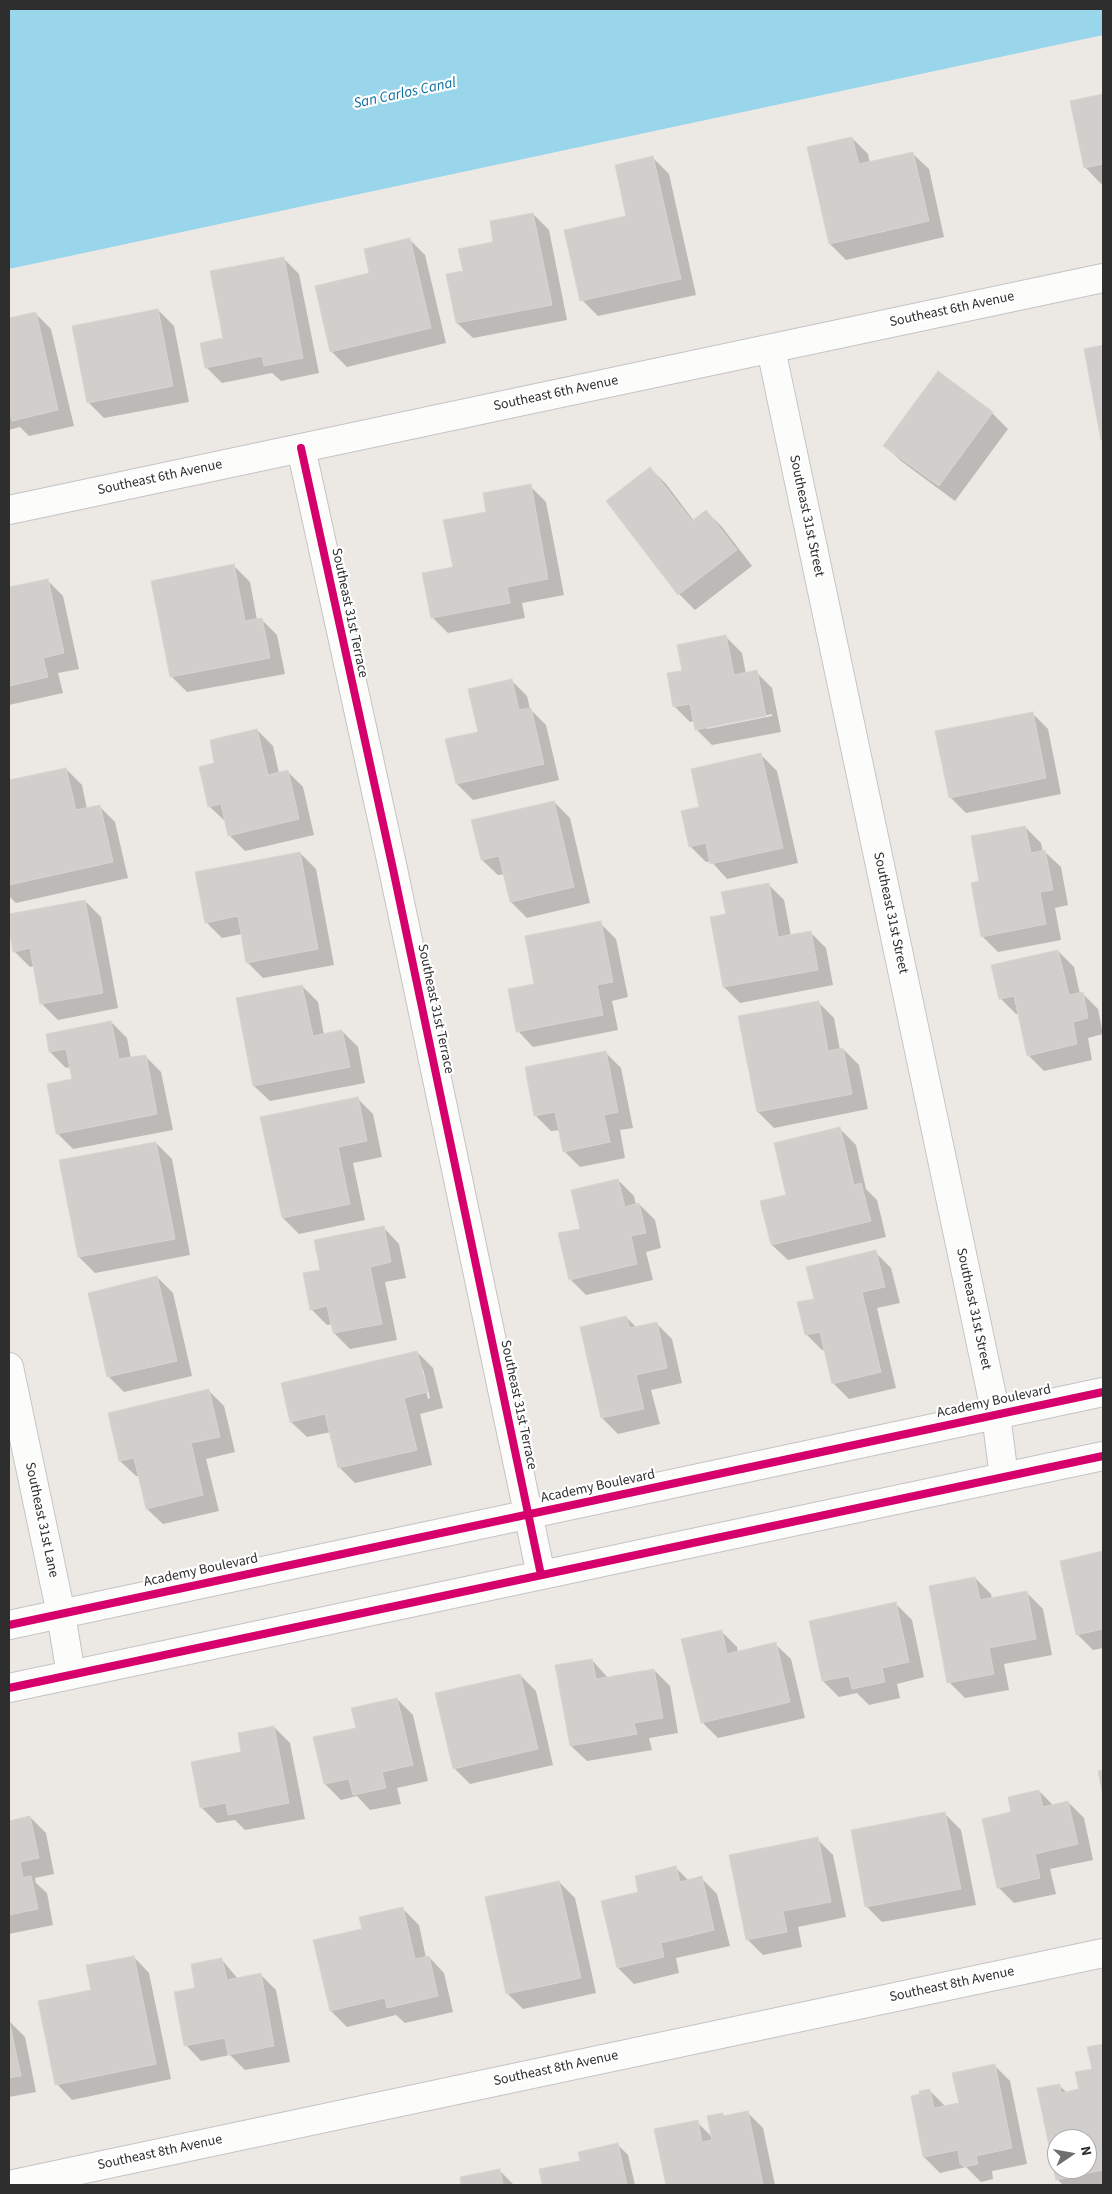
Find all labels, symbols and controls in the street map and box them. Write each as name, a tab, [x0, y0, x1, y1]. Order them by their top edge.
water label: San Carlos Canal	[352, 74, 458, 114]
street label: Southeast 6th Avenue	[888, 289, 1016, 331]
street label: Southeast 6th Avenue	[492, 373, 620, 415]
street label: Southeast 31st Street	[785, 454, 827, 578]
street label: Southeast 6th Avenue	[96, 457, 224, 499]
street label: Southeast 31st Terrace	[327, 547, 371, 679]
street label: Southeast 31st Street	[869, 851, 911, 975]
street label: Southeast 31st Terrace	[413, 943, 457, 1075]
street label: Southeast 31st Street	[952, 1247, 994, 1371]
street label: Southeast 31st Terrace	[496, 1339, 540, 1471]
street label: Academy Boulevard	[935, 1382, 1053, 1422]
street label: Southeast 31st Lane	[21, 1461, 61, 1579]
street label: Academy Boulevard	[539, 1467, 657, 1507]
street label: Academy Boulevard	[142, 1551, 260, 1591]
street label: Southeast 8th Avenue	[888, 1964, 1016, 2006]
street label: Southeast 8th Avenue	[492, 2048, 620, 2090]
north arrow	[1047, 2129, 1097, 2179]
street label: Southeast 8th Avenue	[96, 2132, 224, 2174]
text: N	[1075, 2144, 1096, 2158]

